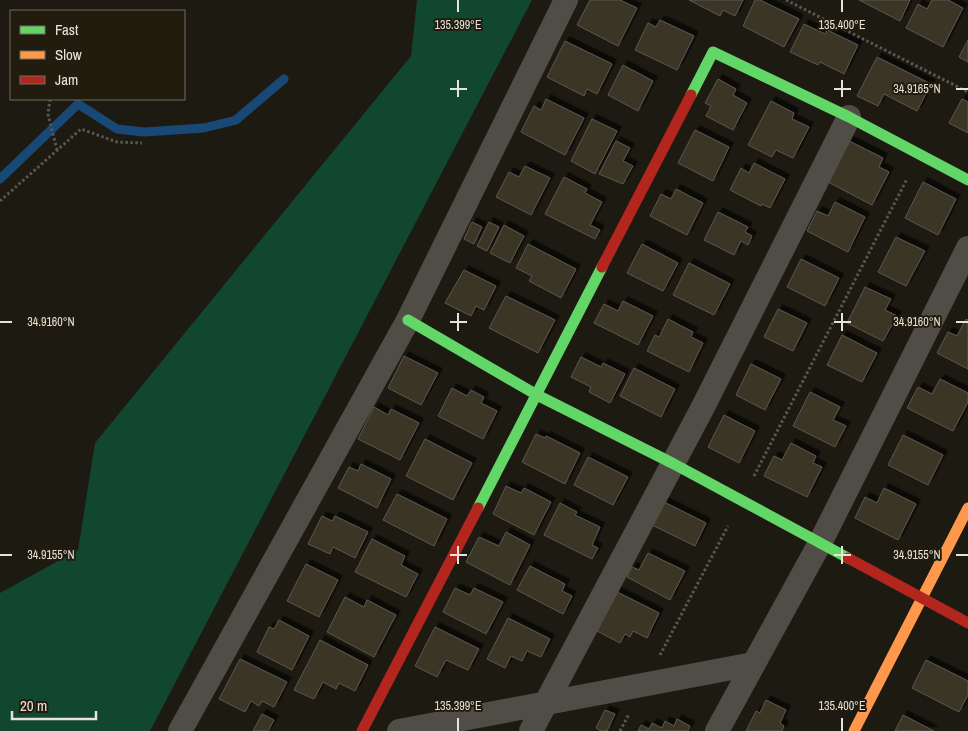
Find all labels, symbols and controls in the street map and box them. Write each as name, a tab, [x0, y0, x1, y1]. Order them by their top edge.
legend	[10, 10, 185, 100]
text: 135.399°E	[435, 17, 481, 33]
text: 135.400°E	[819, 17, 865, 33]
text: Fast	[55, 19, 79, 40]
text: Slow	[55, 44, 82, 65]
text: Jam	[55, 69, 78, 90]
text: 34.9165°N	[893, 81, 941, 97]
text: 34.9160°N	[27, 314, 75, 330]
text: 34.9160°N	[893, 314, 941, 330]
text: 34.9155°N	[27, 547, 75, 563]
text: 34.9155°N	[893, 547, 941, 563]
scale bar	[12, 688, 96, 720]
text: 20 m	[20, 695, 47, 716]
text: 135.399°E	[435, 698, 481, 714]
text: 135.400°E	[819, 698, 865, 714]

